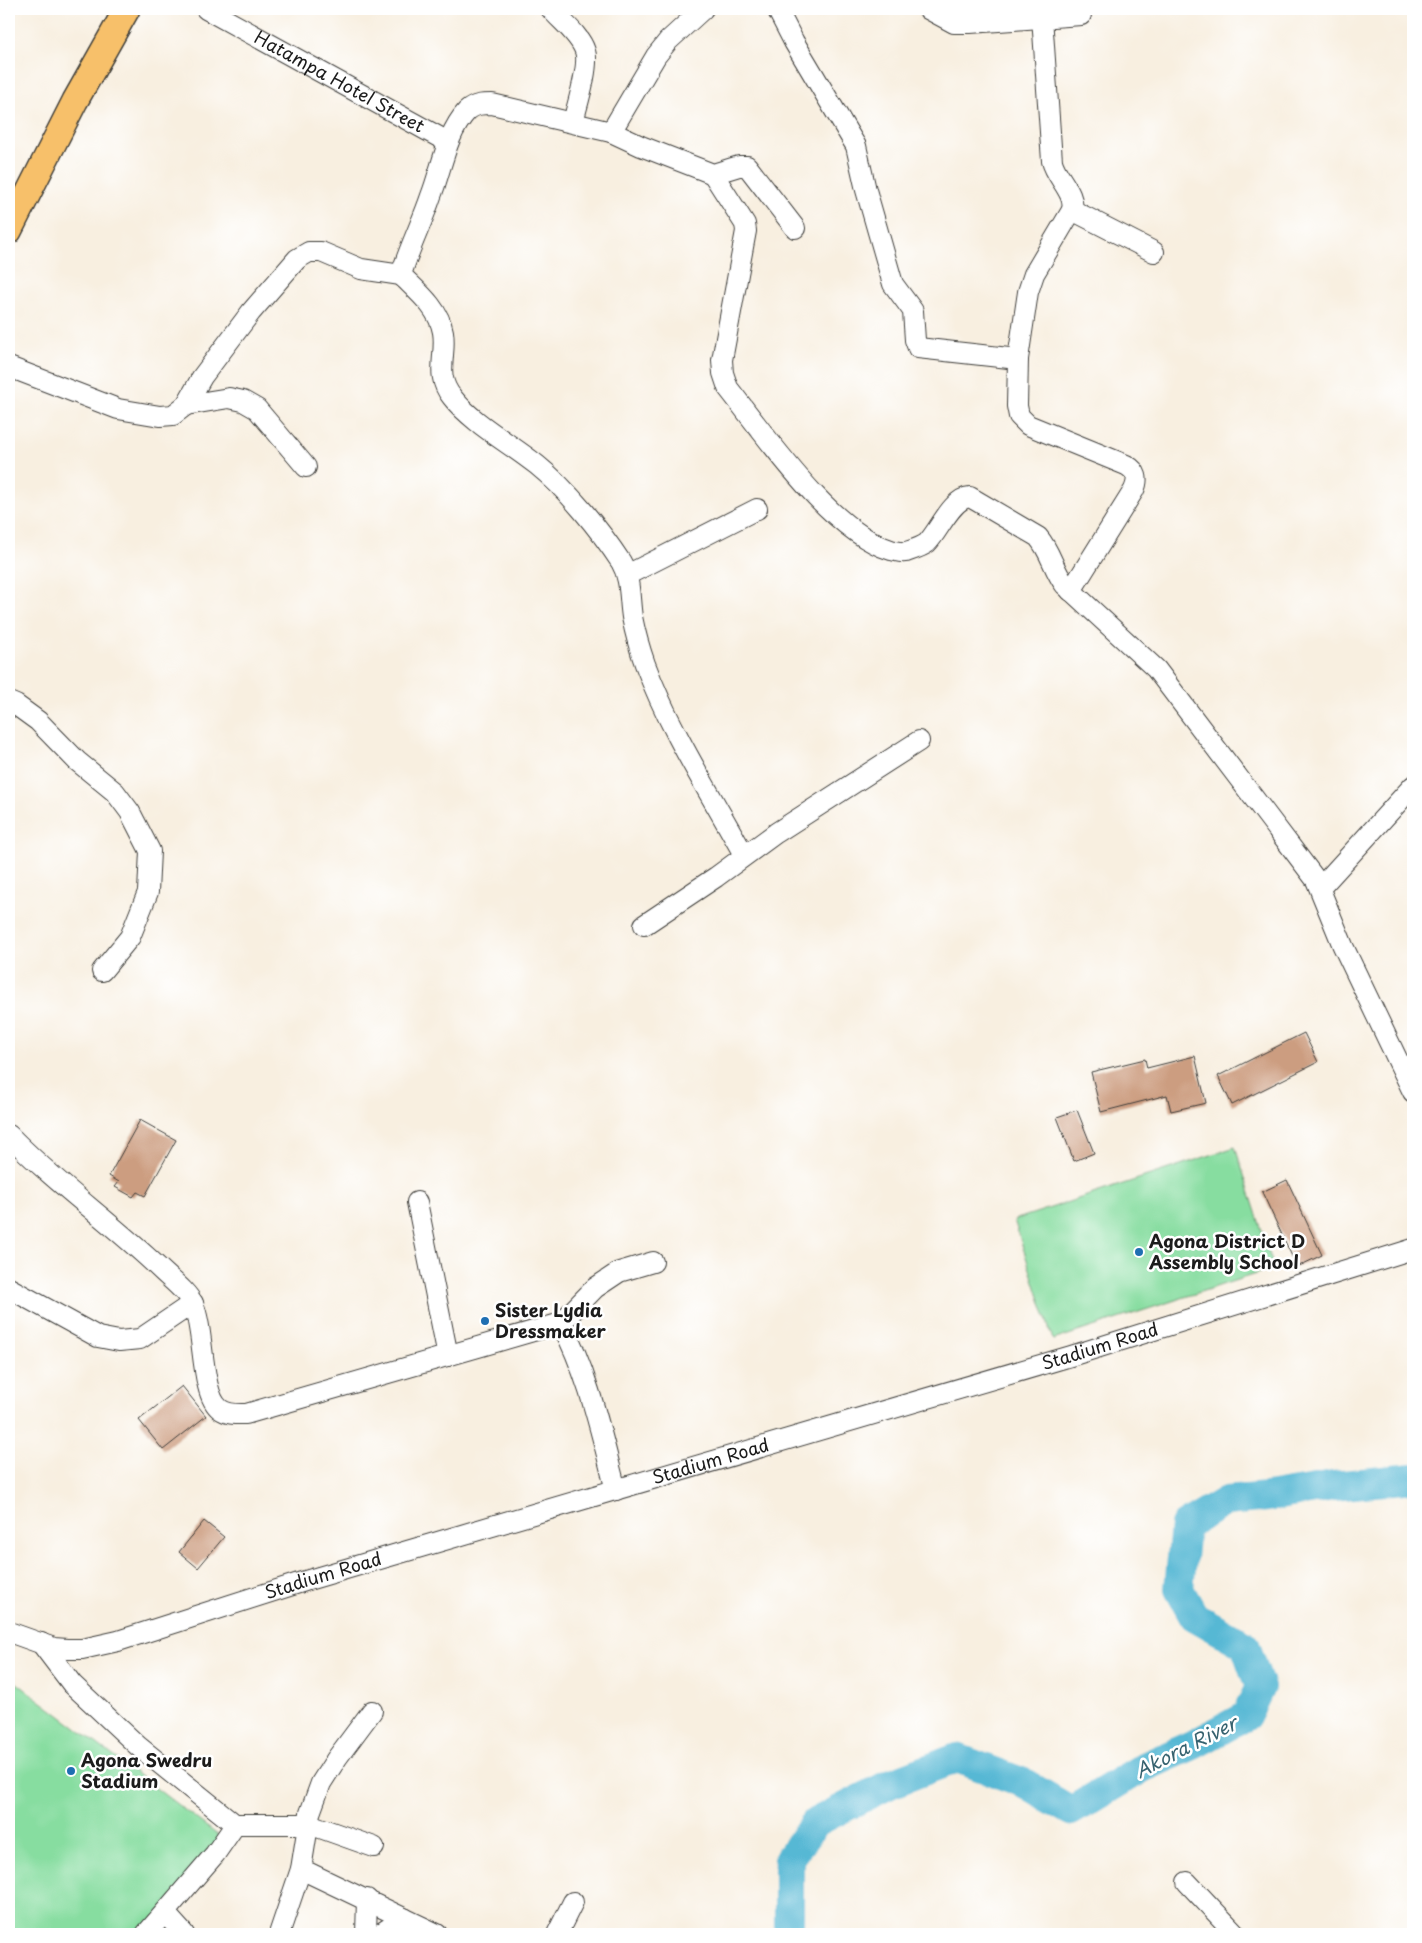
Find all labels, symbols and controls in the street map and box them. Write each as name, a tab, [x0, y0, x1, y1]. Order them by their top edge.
street label: Hatampa Hotel Street	[250, 23, 430, 139]
place label: Agona District D Assembly School	[1148, 1227, 1305, 1275]
marker: Agona District D Assembly School	[1133, 1246, 1145, 1258]
place label: Sister Lydia Dressmaker	[495, 1296, 607, 1344]
marker: Sister Lydia Dressmaker	[479, 1315, 491, 1327]
street label: Stadium Road	[1038, 1315, 1161, 1376]
street label: Stadium Road	[649, 1430, 772, 1490]
street label: Stadium Road	[261, 1544, 385, 1605]
water label: Akora River	[1130, 1707, 1244, 1784]
place label: Agona Swedru Stadium	[81, 1746, 212, 1794]
marker: Agona Swedru Stadium	[65, 1765, 77, 1777]

